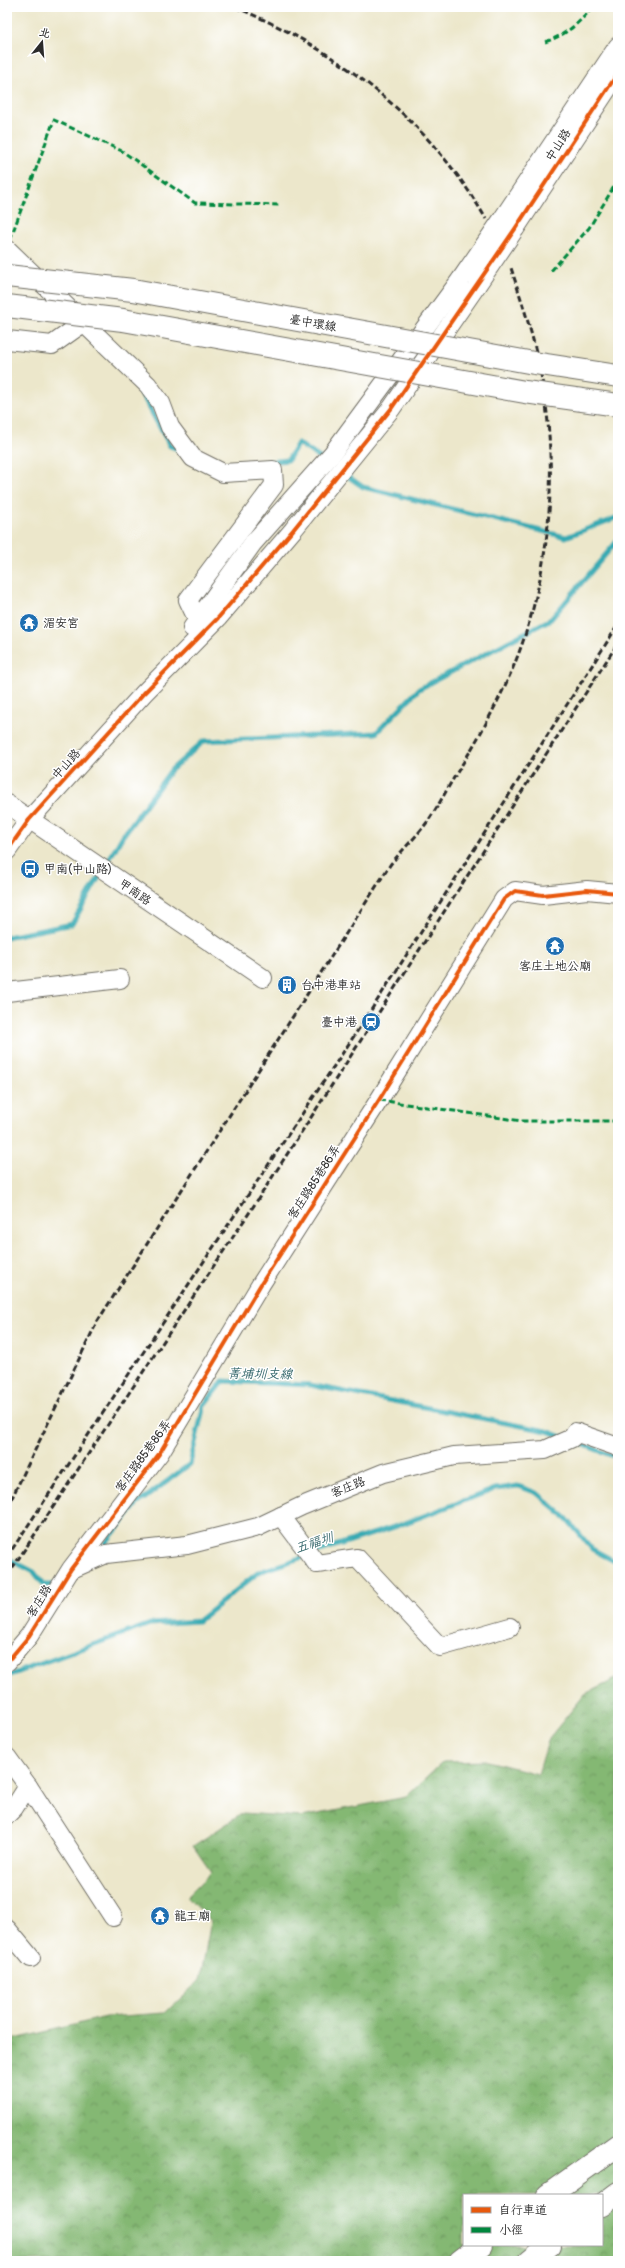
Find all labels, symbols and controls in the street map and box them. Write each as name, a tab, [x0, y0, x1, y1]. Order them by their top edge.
north arrow	[22, 22, 62, 62]
text: 北	[38, 25, 52, 41]
street label: 中山路	[542, 126, 575, 164]
street label: 臺中環線	[288, 312, 338, 335]
temple icon: 湄安宮	[18, 612, 40, 634]
place label: 湄安宮	[43, 616, 79, 631]
street label: 中山路	[49, 746, 84, 783]
bus stop icon: 甲南(中山路)	[19, 858, 41, 880]
place label: 甲南(中山路)	[44, 862, 112, 877]
street label: 甲南路	[116, 876, 154, 909]
temple icon: 客庄土地公廟	[544, 935, 566, 957]
place label: 客庄土地公廟	[519, 959, 591, 974]
building icon: 台中港車站	[276, 974, 298, 996]
place label: 台中港車站	[301, 978, 361, 993]
station icon: 臺中港	[360, 1011, 382, 1033]
place label: 臺中港	[321, 1015, 357, 1030]
street label: 客庄路85巷86弄	[285, 1142, 344, 1222]
water label: 菁埔圳支線	[227, 1365, 294, 1383]
street label: 客庄路85巷86弄	[112, 1417, 175, 1495]
street label: 客庄路	[329, 1474, 368, 1501]
water label: 五福圳	[293, 1529, 337, 1557]
street label: 客庄路	[24, 1582, 55, 1621]
temple icon: 龍王廟	[149, 1905, 171, 1927]
place label: 龍王廟	[174, 1909, 210, 1924]
legend	[463, 2194, 603, 2246]
text: 自行車道	[499, 2203, 547, 2218]
text: 小徑	[499, 2223, 523, 2238]

